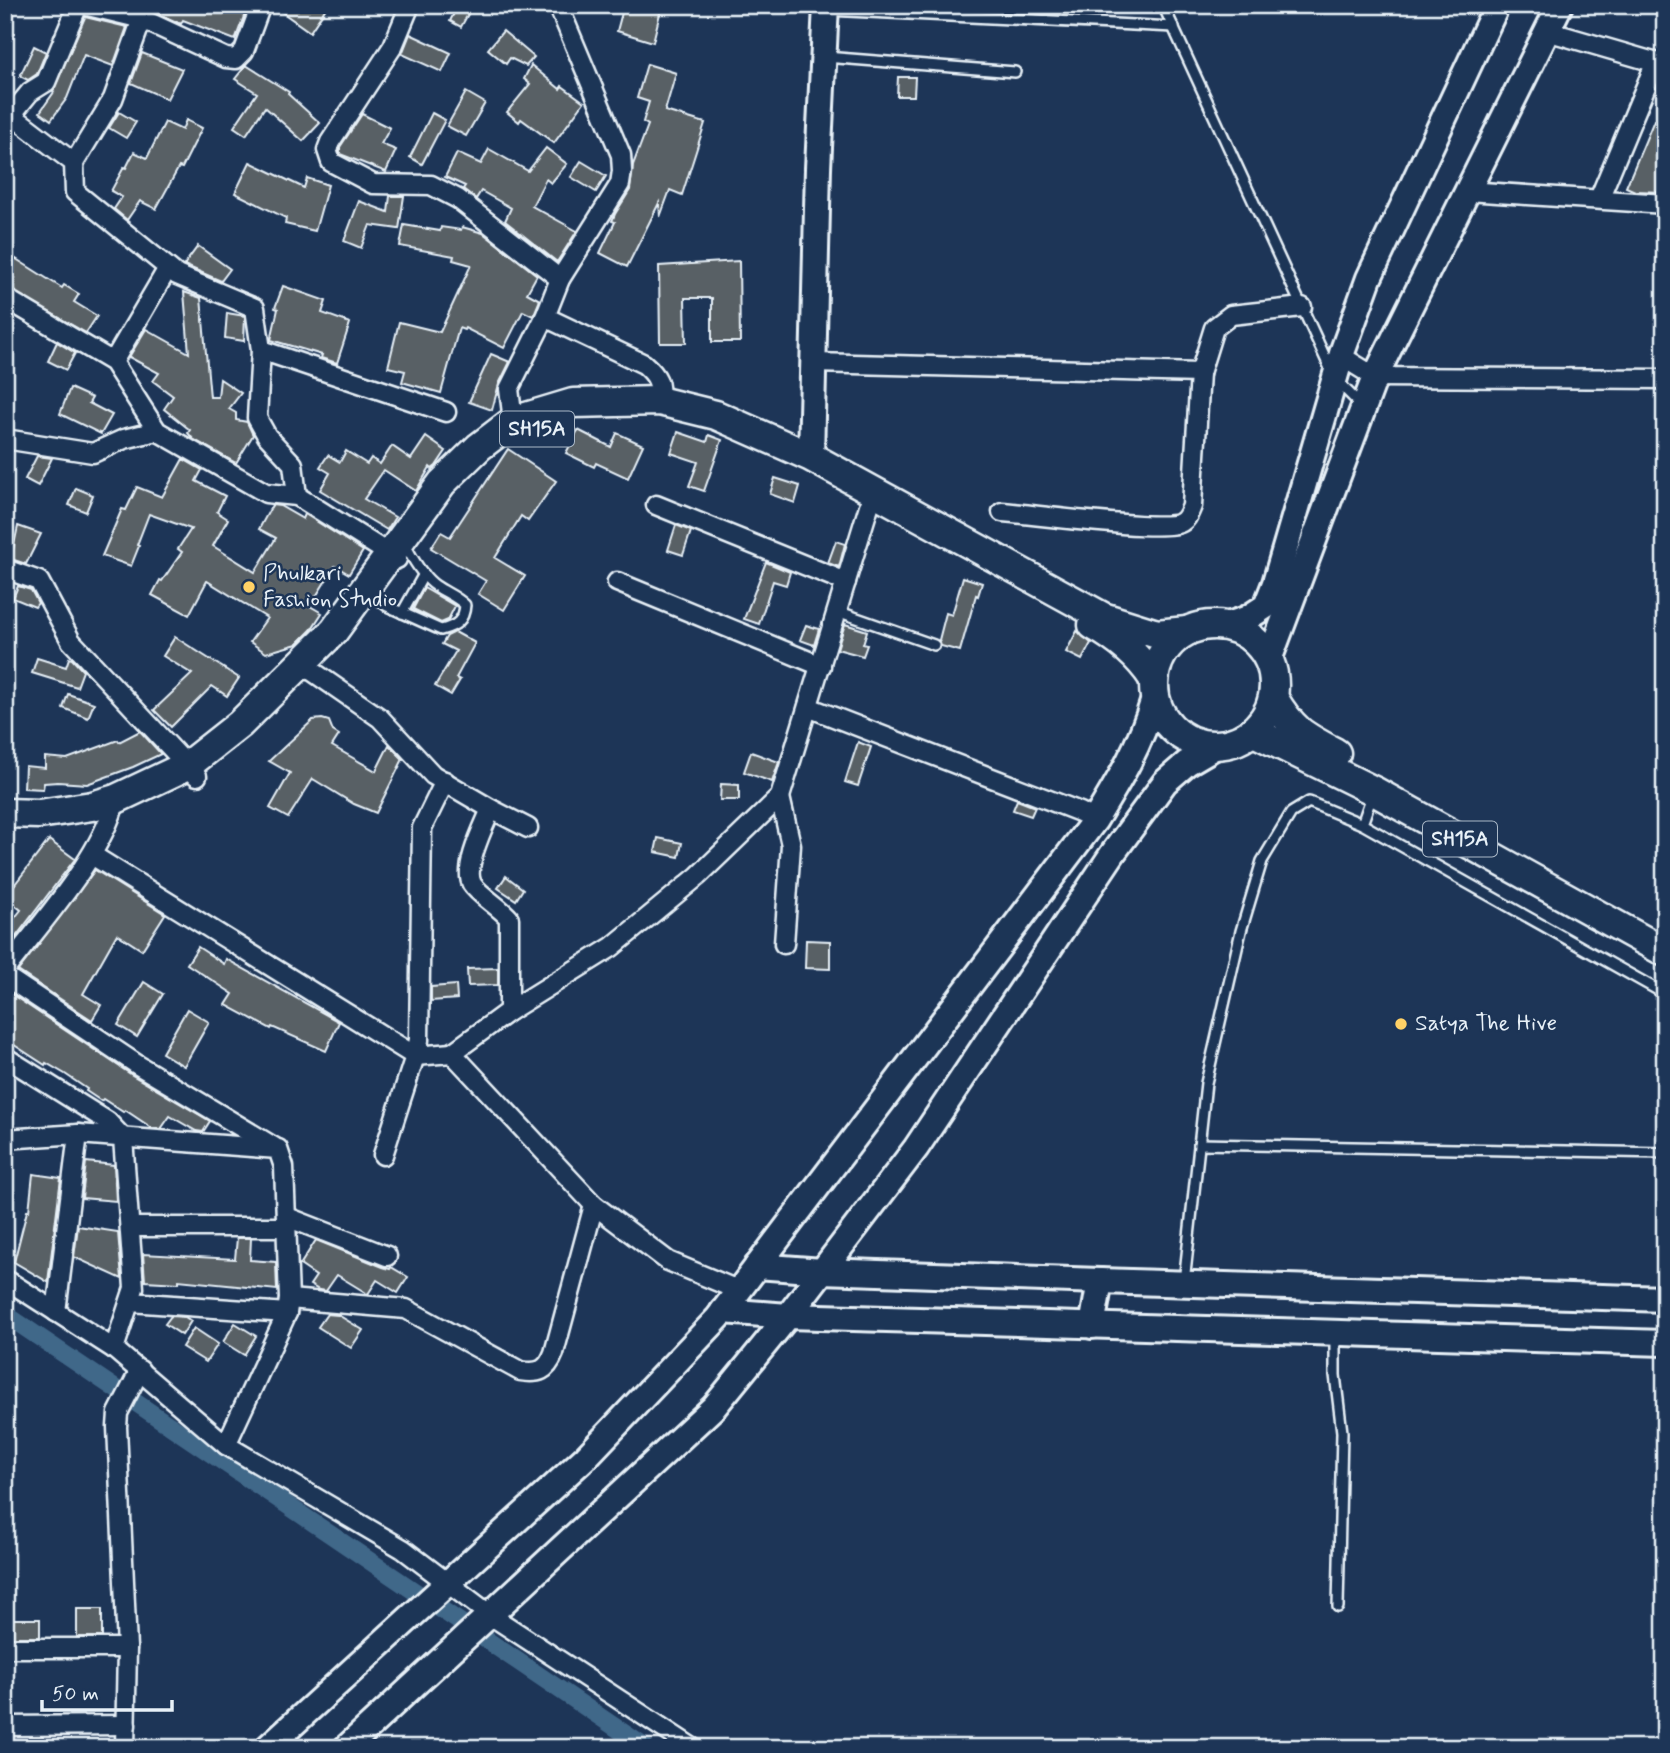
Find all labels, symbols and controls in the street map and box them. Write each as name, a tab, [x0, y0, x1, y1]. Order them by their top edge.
road number: SH15A	[500, 412, 574, 446]
place label: Phulkari Fashion Studio	[263, 559, 397, 615]
marker: Phulkari Fashion Studio	[241, 579, 257, 595]
road number: SH15A	[1423, 822, 1497, 856]
place label: Satya The Hive	[1415, 1009, 1557, 1039]
marker: Satya The Hive	[1393, 1016, 1409, 1032]
scale bar	[42, 1669, 172, 1713]
text: 50 m	[52, 1680, 99, 1708]

